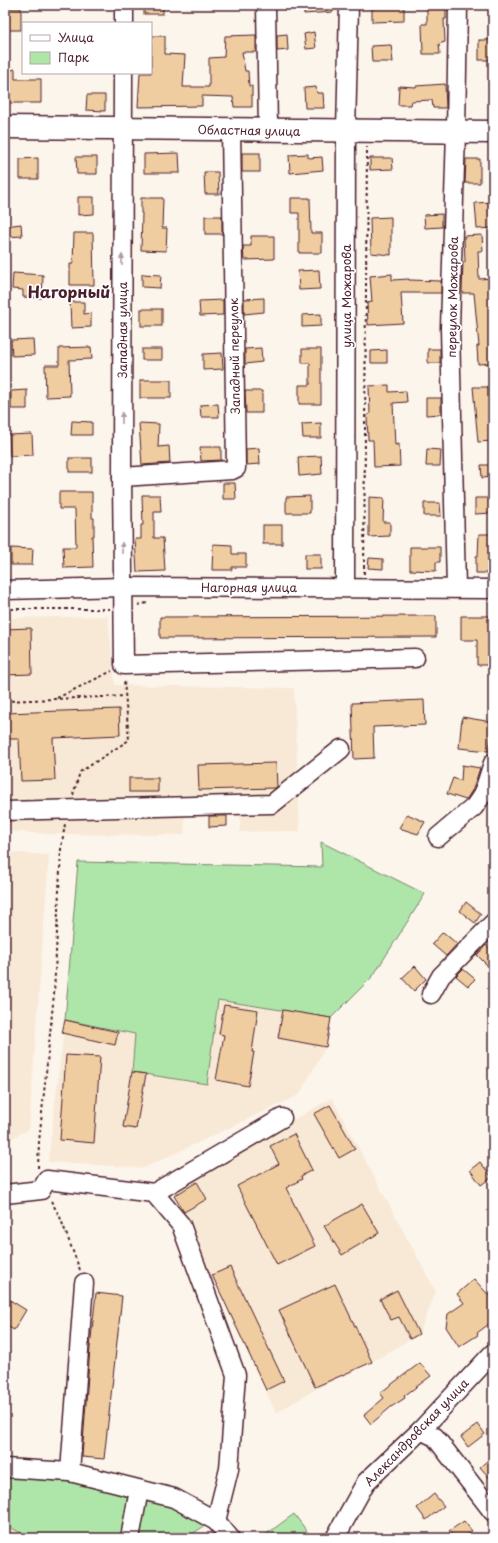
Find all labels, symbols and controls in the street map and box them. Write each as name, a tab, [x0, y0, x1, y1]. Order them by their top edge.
legend	[22, 22, 152, 74]
text: Улица	[58, 28, 94, 46]
text: Парк	[58, 48, 90, 66]
street label: Областная улица	[197, 120, 301, 140]
street label: переулок Можарова	[442, 236, 462, 358]
street label: улица Можарова	[337, 244, 355, 348]
one-way arrow	[119, 253, 125, 266]
district label: Нагорный	[28, 279, 110, 303]
street label: Западная улица	[113, 281, 131, 378]
street label: Западный переулок	[224, 297, 244, 414]
one-way arrow	[119, 411, 125, 424]
one-way arrow	[119, 541, 125, 554]
street label: Нагорная улица	[201, 578, 297, 596]
street label: Александровская улица	[360, 1374, 473, 1490]

